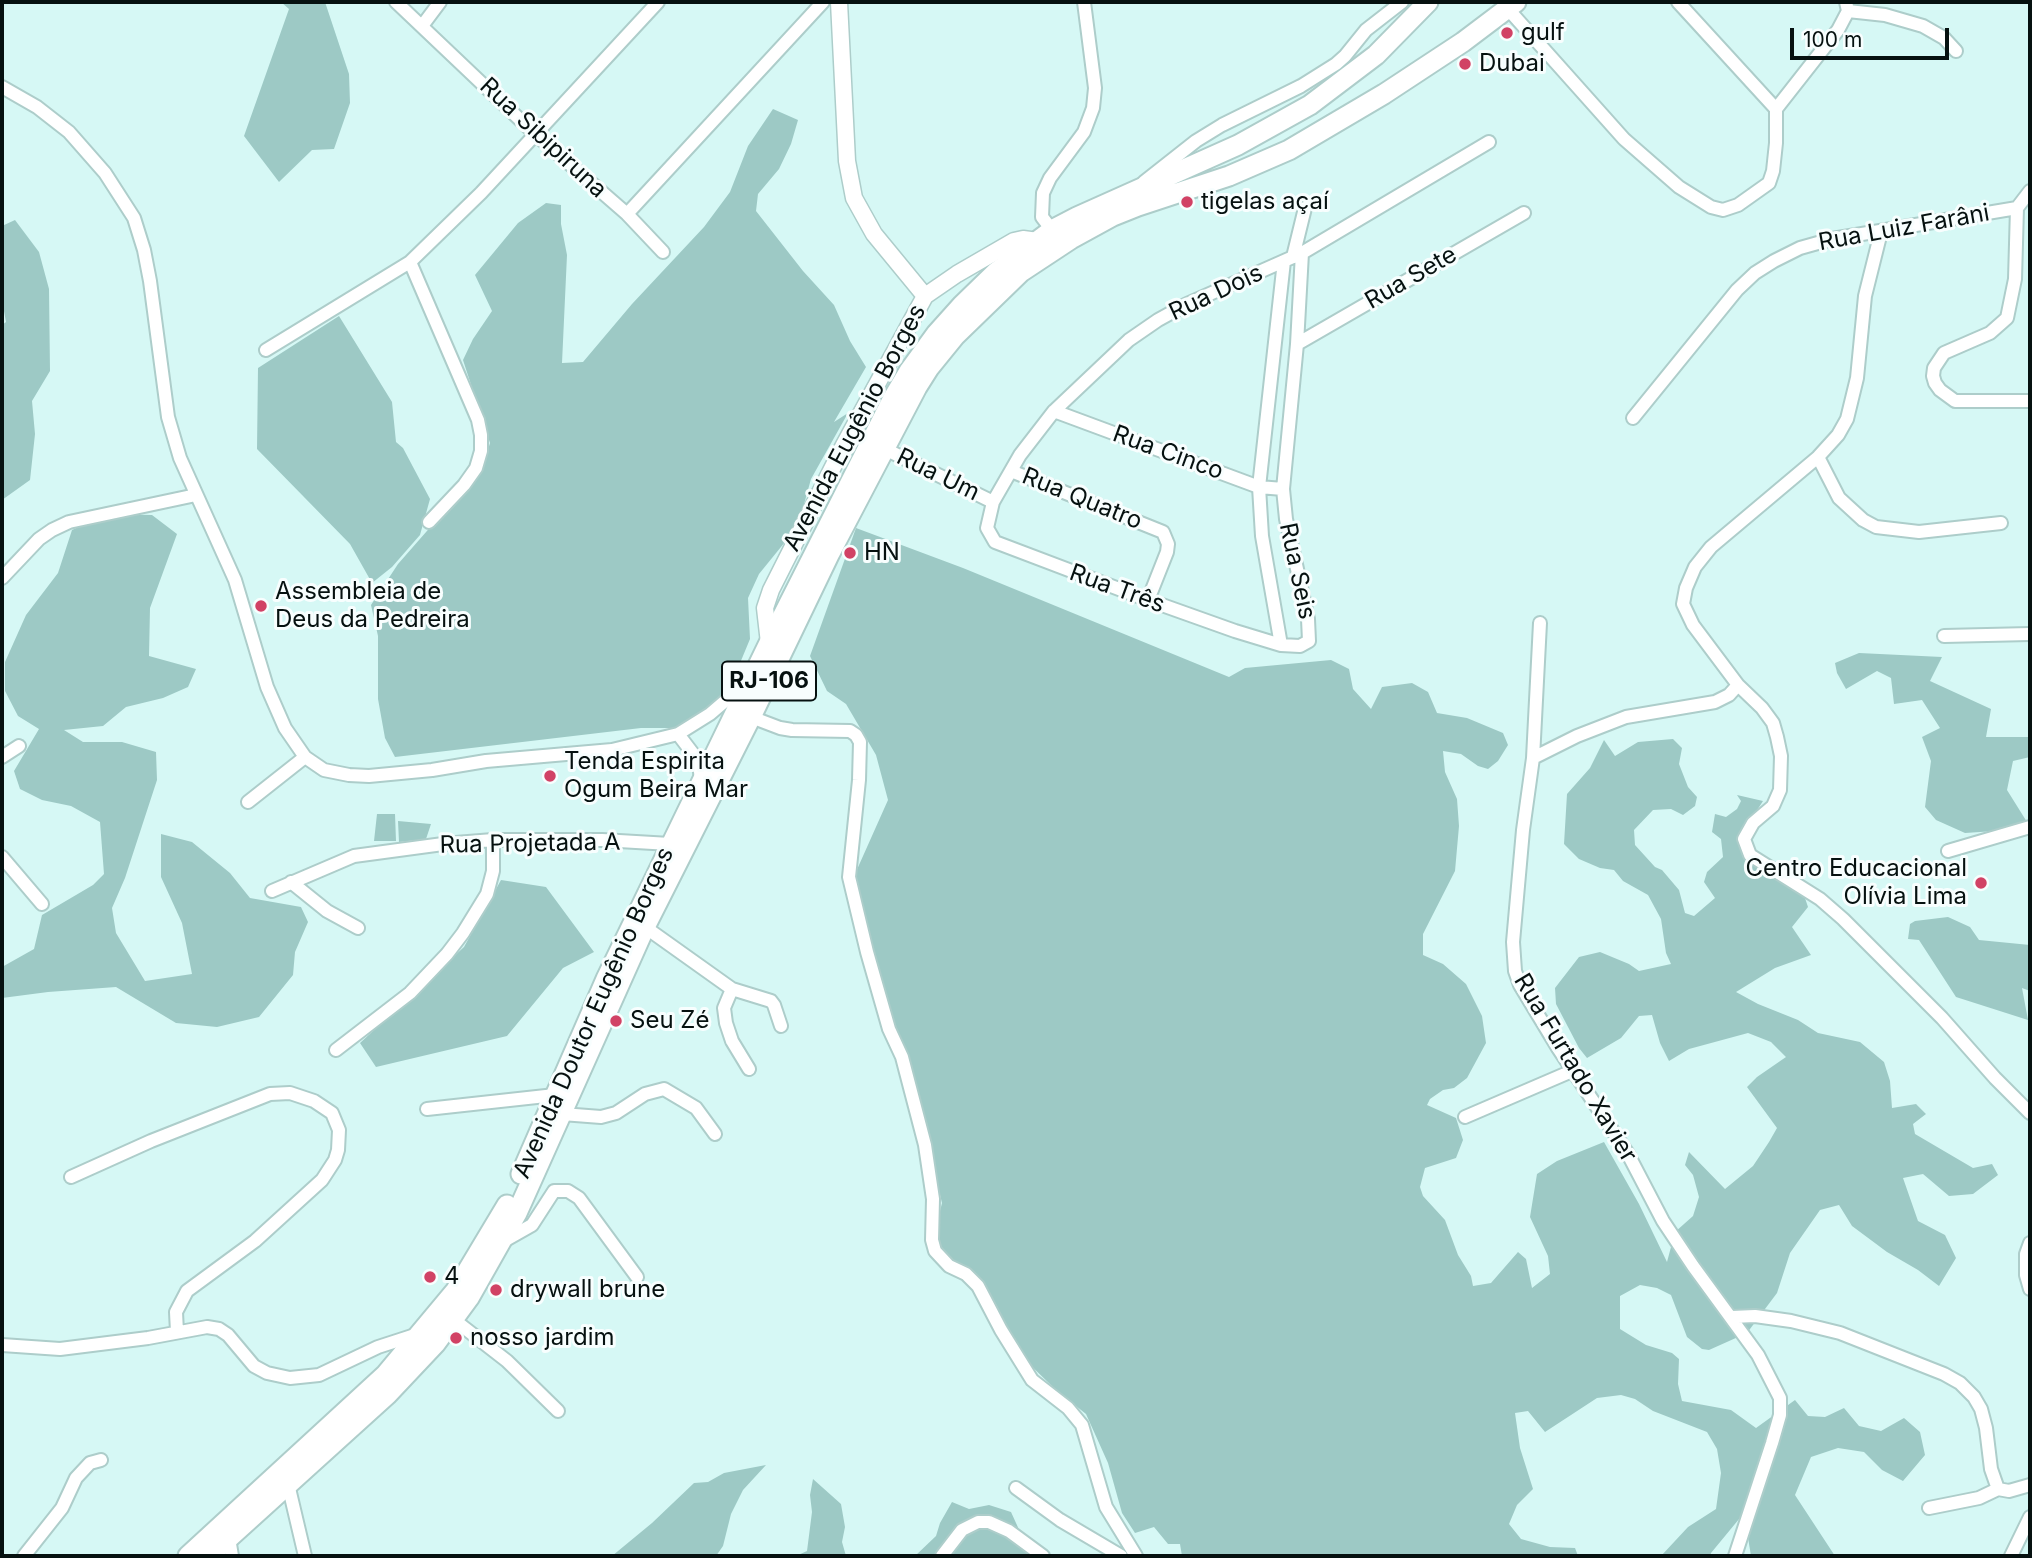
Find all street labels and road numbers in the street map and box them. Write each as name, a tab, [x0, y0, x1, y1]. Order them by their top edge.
street label: Rua Sibipiruna	[474, 72, 612, 204]
street label: Rua Luiz Farâni	[1816, 199, 1992, 257]
street label: Rua Sete	[1360, 240, 1462, 316]
street label: Rua Dois	[1165, 259, 1267, 327]
street label: Avenida Eugênio Borges	[778, 300, 932, 556]
street label: Rua Cinco	[1109, 420, 1227, 486]
street label: Rua Um	[892, 443, 984, 507]
street label: Rua Quatro	[1018, 462, 1146, 536]
street label: Rua Seis	[1273, 520, 1321, 622]
street label: Rua Três	[1065, 558, 1169, 620]
road number: RJ-106	[722, 662, 816, 701]
street label: Rua Projetada A	[439, 828, 621, 860]
street label: Avenida Doutor Eugênio Borges	[508, 843, 680, 1183]
street label: Rua Furtado Xavier	[1507, 969, 1643, 1167]

